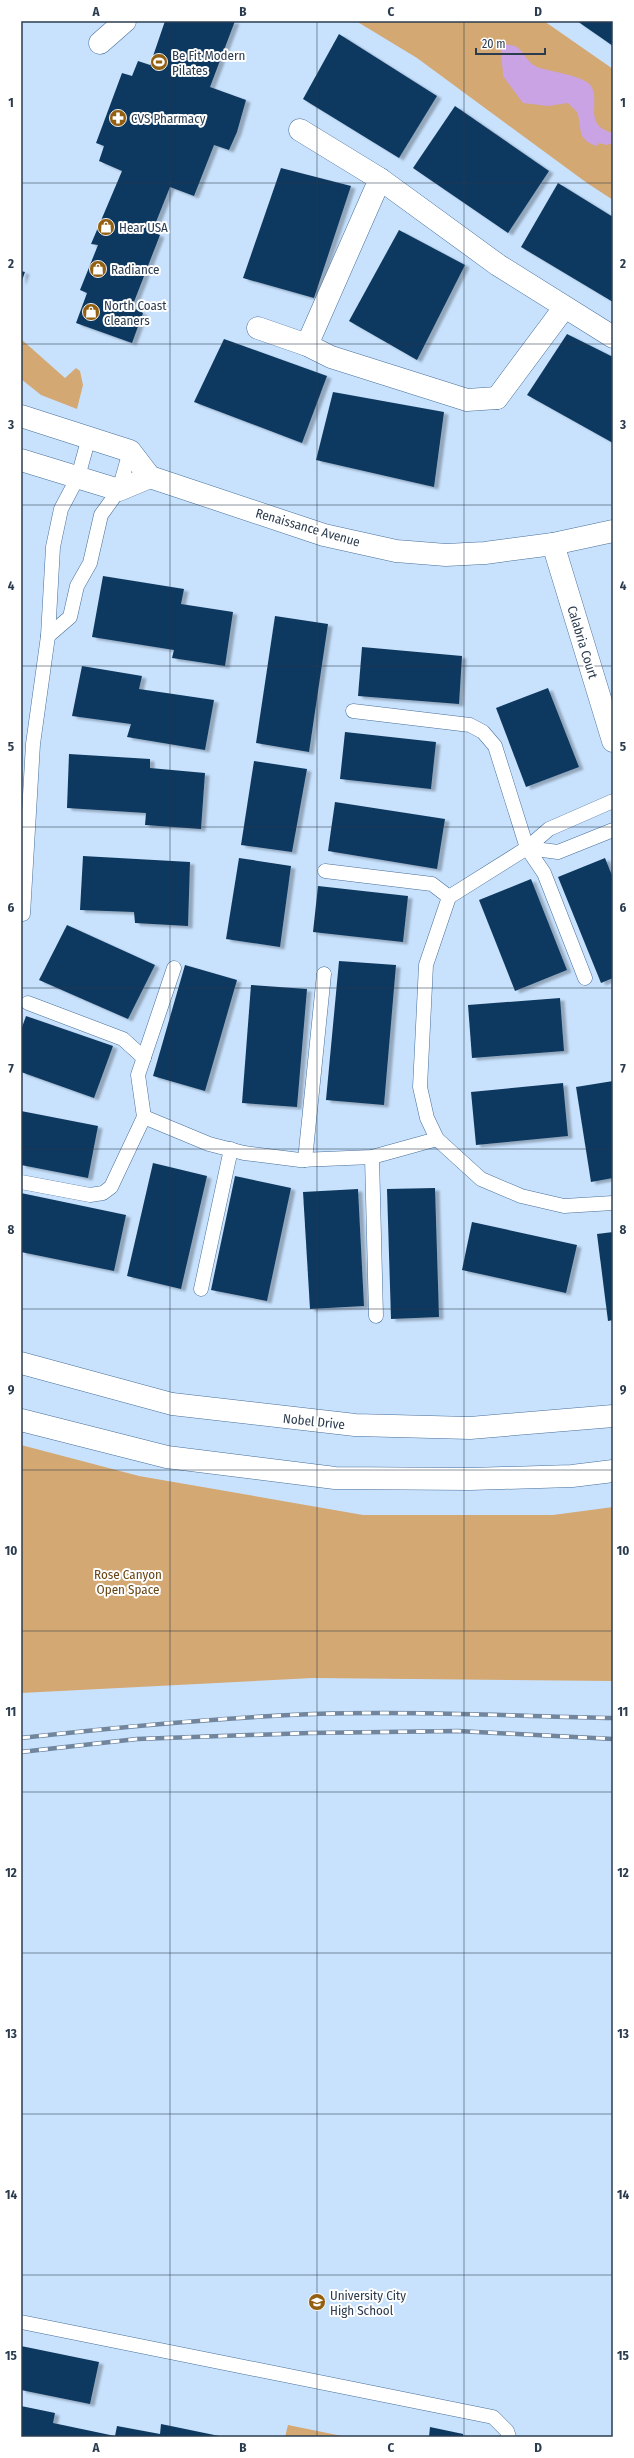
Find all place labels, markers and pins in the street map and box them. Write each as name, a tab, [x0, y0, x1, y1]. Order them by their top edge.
place label: Be Fit Modern Pilates	[172, 48, 245, 78]
sports icon: Be Fit Modern Pilates	[149, 52, 169, 72]
pharmacy icon: CVS Pharmacy	[108, 108, 128, 128]
place label: CVS Pharmacy	[131, 111, 206, 126]
shop icon: Hear USA	[96, 217, 116, 237]
place label: Hear USA	[119, 220, 168, 235]
shop icon: Radiance	[88, 259, 108, 279]
place label: Radiance	[111, 262, 160, 277]
place label: North Coast Cleaners	[104, 298, 167, 328]
shop icon: North Coast Cleaners	[81, 302, 101, 322]
place label: University City High School	[330, 2288, 406, 2318]
school or university icon: University City High School	[307, 2292, 327, 2312]

